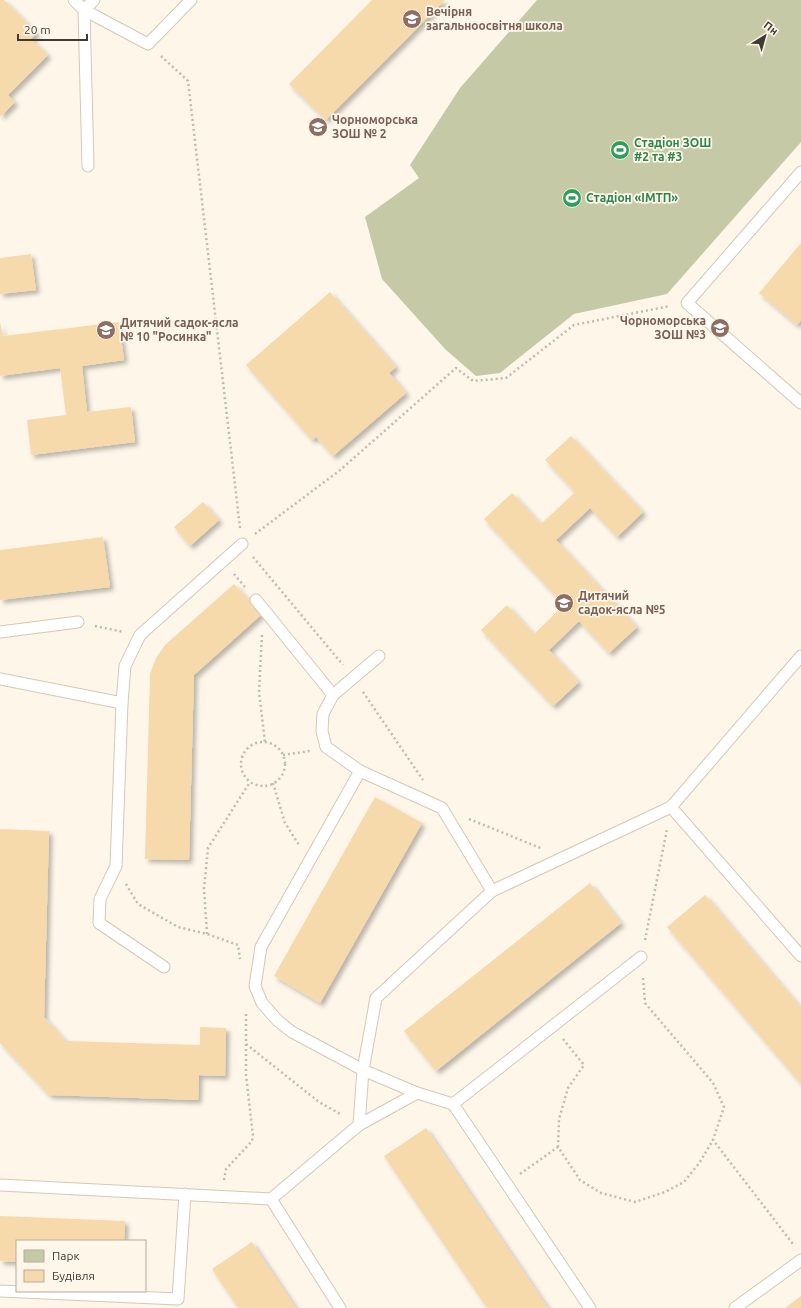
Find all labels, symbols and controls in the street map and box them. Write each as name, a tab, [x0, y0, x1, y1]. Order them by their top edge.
place label: Вечірня загальноосвітня школа	[426, 5, 563, 32]
school or university icon: Вечірня загальноосвітня школа	[401, 8, 423, 30]
scale bar	[18, 16, 87, 42]
north arrow	[745, 16, 785, 56]
text: Пн	[762, 19, 780, 37]
text: 20 m	[24, 23, 51, 36]
place label: Чорноморська ЗОШ № 2	[332, 113, 418, 140]
school or university icon: Чорноморська ЗОШ № 2	[307, 116, 329, 138]
place label: Стадіон ЗОШ #2 та #3	[634, 136, 711, 163]
sports icon: Стадіон ЗОШ #2 та #3	[609, 139, 631, 161]
sports icon: Стадіон «ІМТП»	[561, 187, 583, 209]
place label: Стадіон «ІМТП»	[586, 191, 678, 204]
place label: Чорноморська ЗОШ №3	[620, 314, 706, 341]
place label: Дитячий садок-ясла № 10 "Росинка"	[120, 316, 239, 343]
school or university icon: Чорноморська ЗОШ №3	[709, 317, 731, 339]
school or university icon: Дитячий садок-ясла № 10 "Росинка"	[95, 319, 117, 341]
place label: Дитячий садок-ясла №5	[578, 589, 666, 616]
school or university icon: Дитячий садок-ясла №5	[553, 592, 575, 614]
legend	[16, 1240, 146, 1292]
text: Парк	[52, 1249, 80, 1262]
text: Будівля	[52, 1269, 95, 1282]

